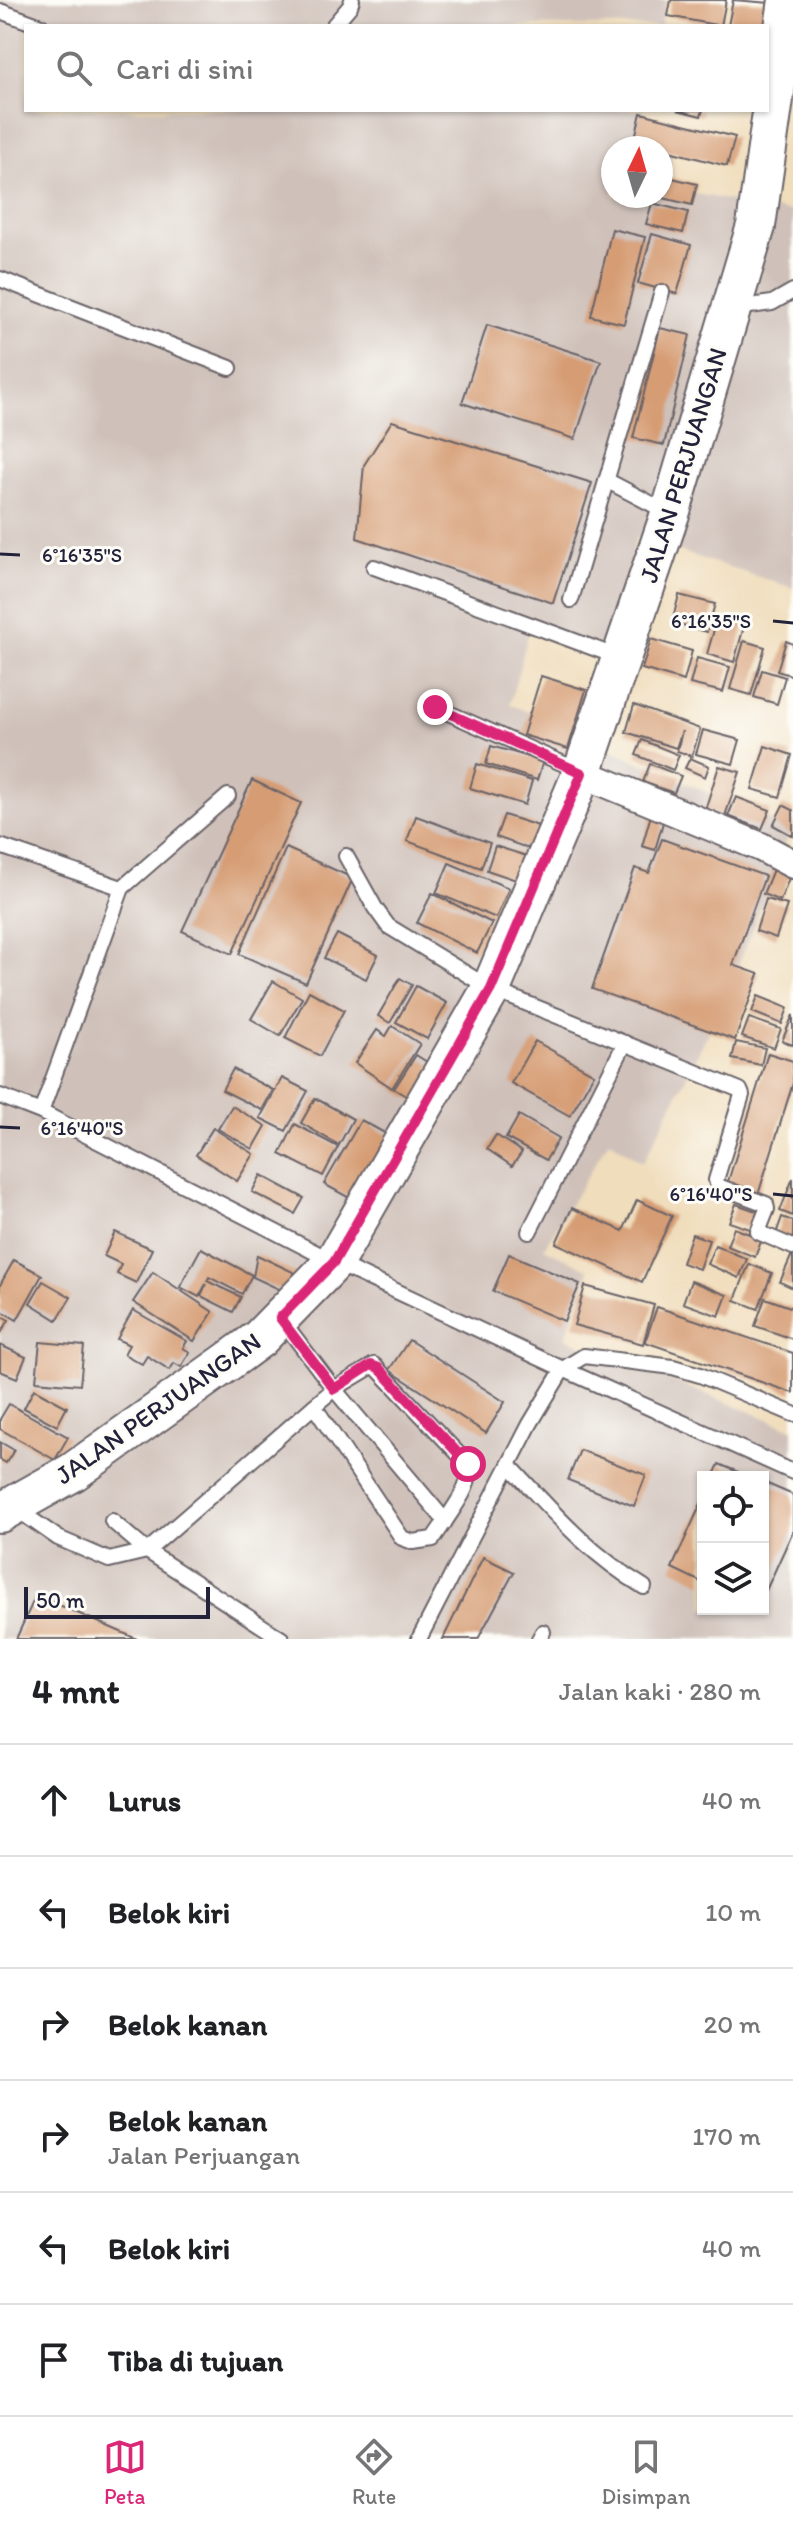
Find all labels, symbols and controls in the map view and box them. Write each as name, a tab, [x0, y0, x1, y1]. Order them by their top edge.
search box	[24, 24, 769, 112]
icon: search	[52, 46, 96, 90]
text: Cari di sini	[116, 50, 254, 87]
north arrow	[601, 136, 673, 208]
street label: JALAN PERJUANGAN	[632, 344, 734, 586]
text: 6°16'35"S	[42, 543, 122, 567]
text: 6°16'35"S	[671, 609, 751, 633]
route end	[417, 689, 453, 725]
text: 6°16'40"S	[41, 1116, 123, 1140]
text: 6°16'40"S	[670, 1182, 752, 1206]
street label: JALAN PERJUANGAN	[49, 1325, 267, 1491]
route start	[450, 1446, 486, 1482]
map controls	[697, 1471, 769, 1615]
button: locate	[697, 1471, 769, 1543]
button: layers	[697, 1543, 769, 1615]
scale bar	[24, 1583, 210, 1619]
text: 50 m	[36, 1587, 85, 1614]
text: 4 mnt	[32, 1671, 120, 1712]
text: Jalan kaki · 280 m	[559, 1675, 761, 1707]
icon: ahead	[32, 1778, 76, 1822]
text: Lurus	[108, 1782, 181, 1819]
text: 40 m	[702, 1784, 761, 1816]
icon: left	[32, 1890, 76, 1934]
text: Belok kiri	[108, 1894, 230, 1931]
text: 10 m	[705, 1896, 761, 1928]
icon: right	[32, 2002, 76, 2046]
text: Belok kanan	[108, 2006, 267, 2043]
text: 20 m	[704, 2008, 761, 2040]
text: Belok kanan	[108, 2102, 267, 2139]
icon: right	[32, 2114, 76, 2158]
text: 170 m	[692, 2120, 761, 2152]
text: Jalan Perjuangan	[108, 2139, 300, 2171]
icon: left	[32, 2226, 76, 2270]
text: Belok kiri	[108, 2230, 230, 2267]
text: 40 m	[702, 2232, 761, 2264]
icon: arrive	[32, 2338, 76, 2382]
text: Tiba di tujuan	[108, 2342, 283, 2379]
tab: Peta	[103, 2435, 147, 2510]
tab: Rute	[352, 2435, 396, 2510]
tab: Disimpan	[602, 2435, 690, 2510]

